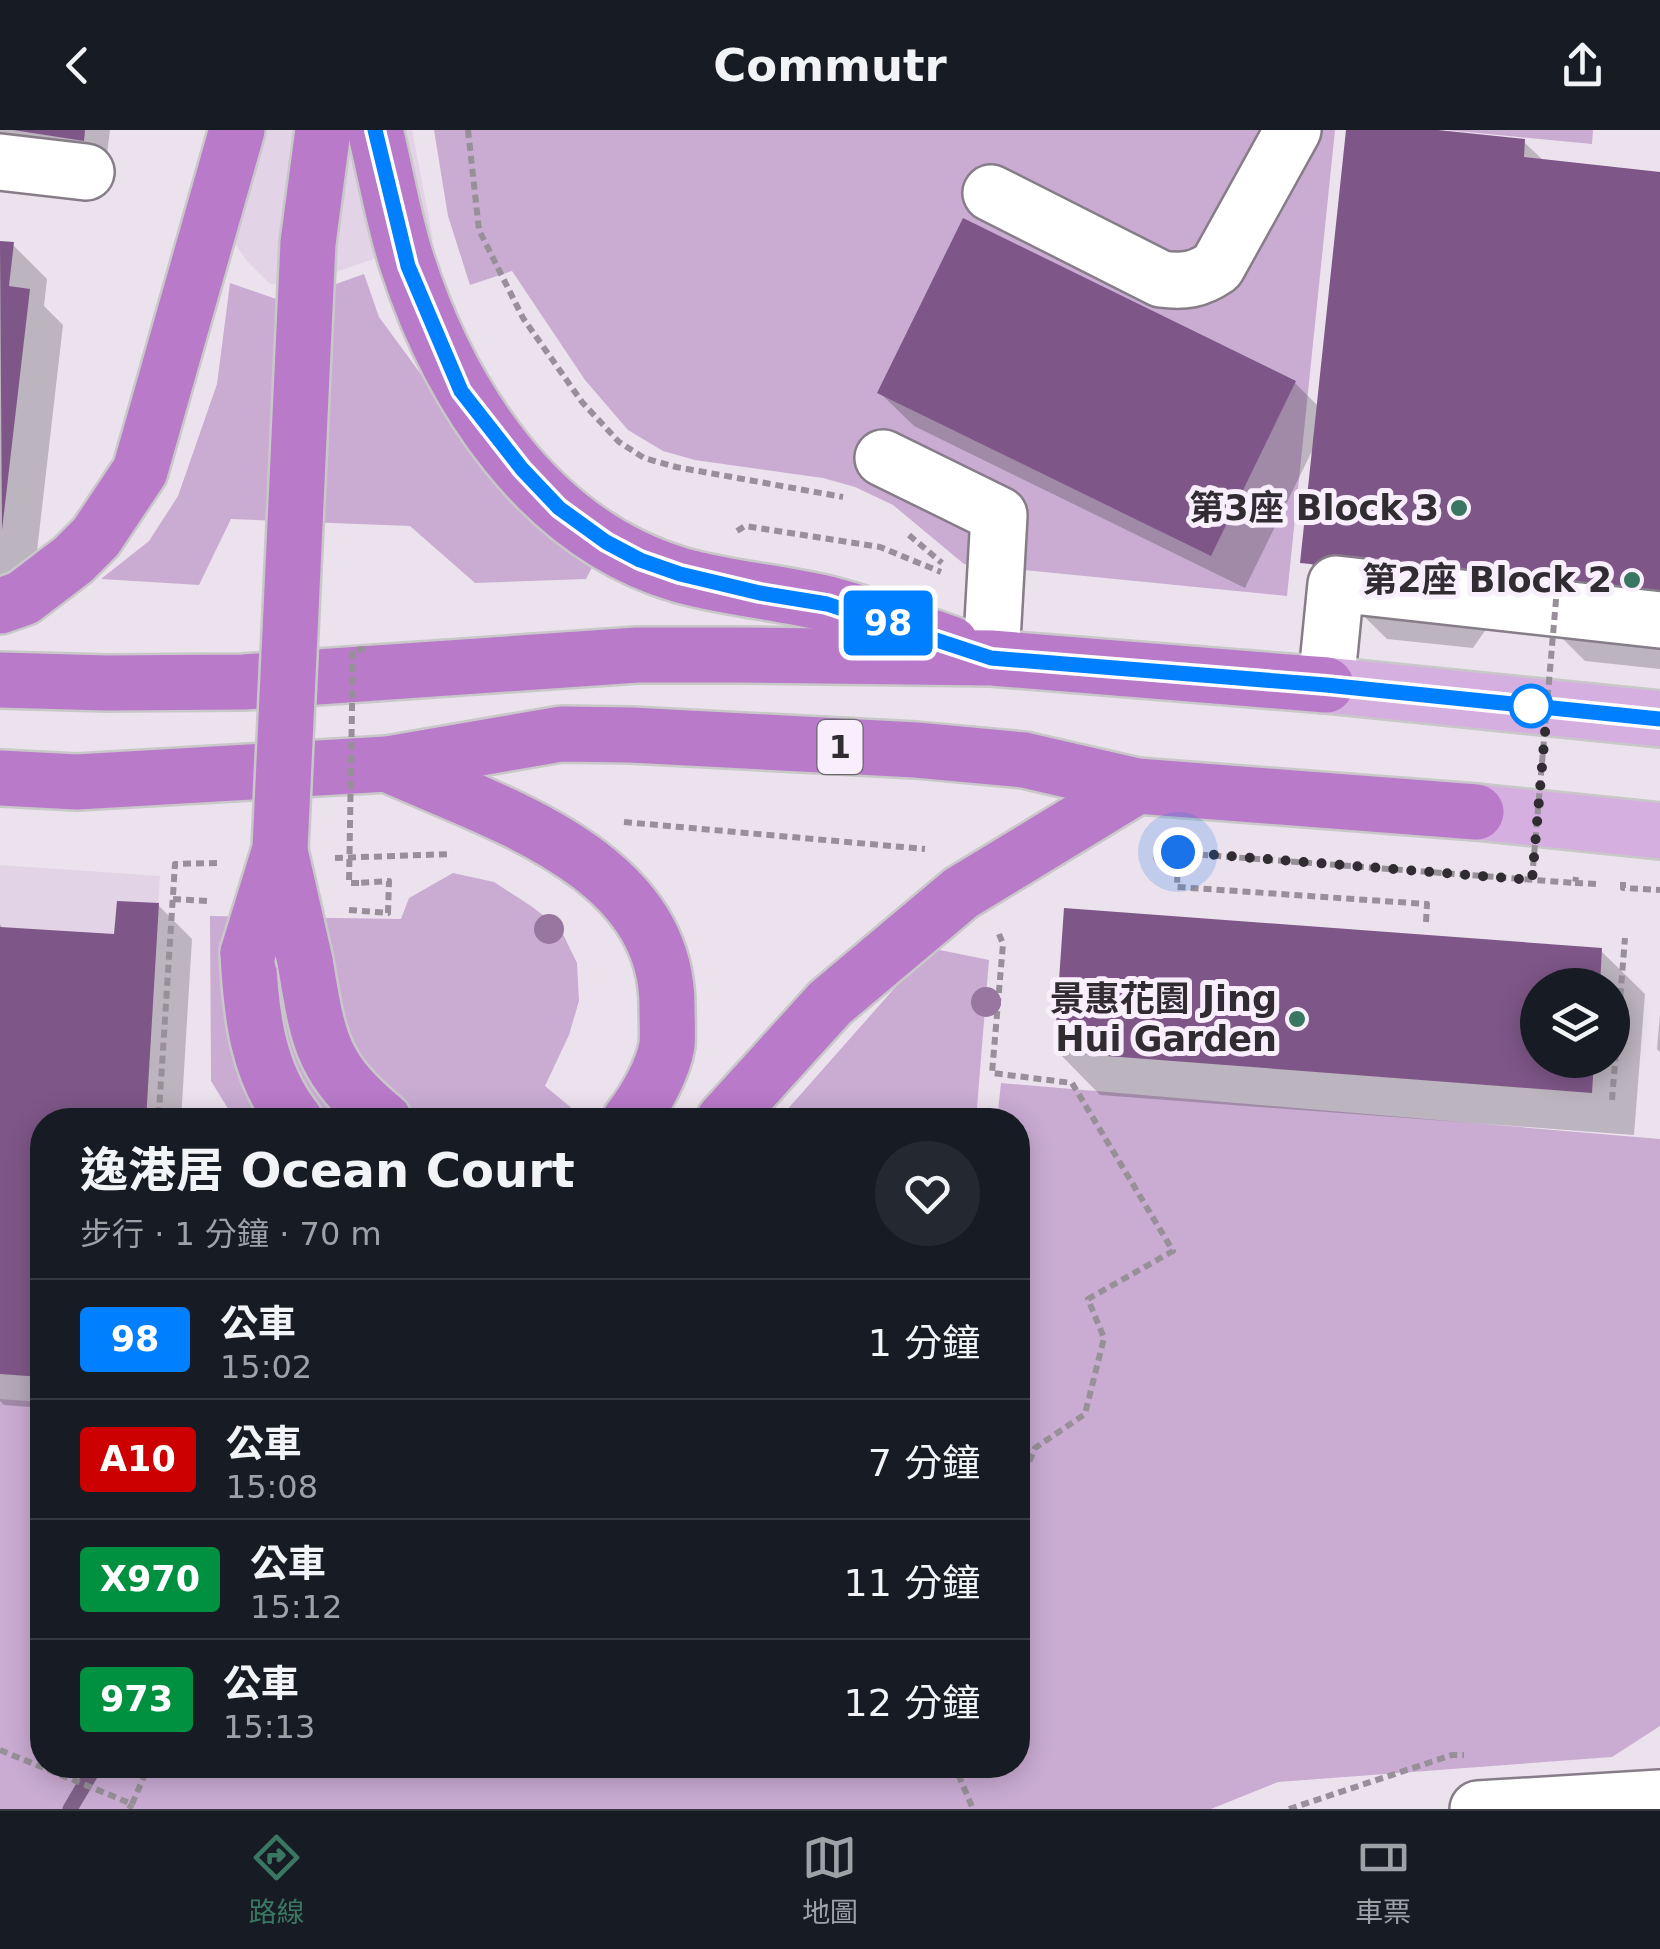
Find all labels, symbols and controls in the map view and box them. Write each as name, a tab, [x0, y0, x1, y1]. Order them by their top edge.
icon: back	[50, 38, 105, 93]
icon: share	[1555, 38, 1610, 93]
text: Commutr	[713, 39, 947, 92]
place label: 第3座 Block 3	[1189, 488, 1439, 528]
marker: 第3座 Block 3	[1448, 497, 1470, 519]
place label: 第2座 Block 2	[1362, 560, 1612, 600]
marker: 第2座 Block 2	[1621, 569, 1643, 591]
line badge: 98	[843, 590, 933, 656]
text: 98	[864, 603, 912, 643]
unlabelled marker	[1510, 685, 1552, 727]
road number: 1	[818, 720, 862, 774]
your location	[1153, 827, 1203, 877]
map controls	[1520, 968, 1630, 1078]
button: layers	[1520, 968, 1630, 1078]
place label: 景惠花園 Jing Hui Garden	[1050, 979, 1277, 1059]
marker: 景惠花園 Jing Hui Garden	[1286, 1008, 1308, 1030]
button: heart	[875, 1141, 980, 1246]
text: 逸港居 Ocean Court	[80, 1142, 575, 1198]
text: 步行 · 1 分鐘 · 70 m	[80, 1215, 382, 1253]
text: 公車	[220, 1302, 296, 1346]
text: 98	[111, 1319, 159, 1359]
text: 1 分鐘	[868, 1321, 980, 1365]
text: 15:02	[220, 1348, 312, 1386]
text: 公車	[226, 1422, 302, 1466]
text: A10	[100, 1439, 176, 1479]
text: 7 分鐘	[868, 1441, 980, 1485]
text: 15:08	[226, 1468, 318, 1506]
text: 公車	[250, 1542, 326, 1586]
text: X970	[100, 1559, 200, 1599]
text: 11 分鐘	[844, 1561, 980, 1605]
text: 15:12	[250, 1588, 342, 1626]
text: 公車	[223, 1662, 299, 1706]
text: 973	[100, 1679, 173, 1719]
text: 12 分鐘	[844, 1681, 980, 1725]
text: 15:13	[223, 1708, 315, 1746]
tab: 路線	[249, 1830, 305, 1930]
tab: 地圖	[802, 1830, 858, 1930]
tab: 車票	[1355, 1830, 1411, 1930]

